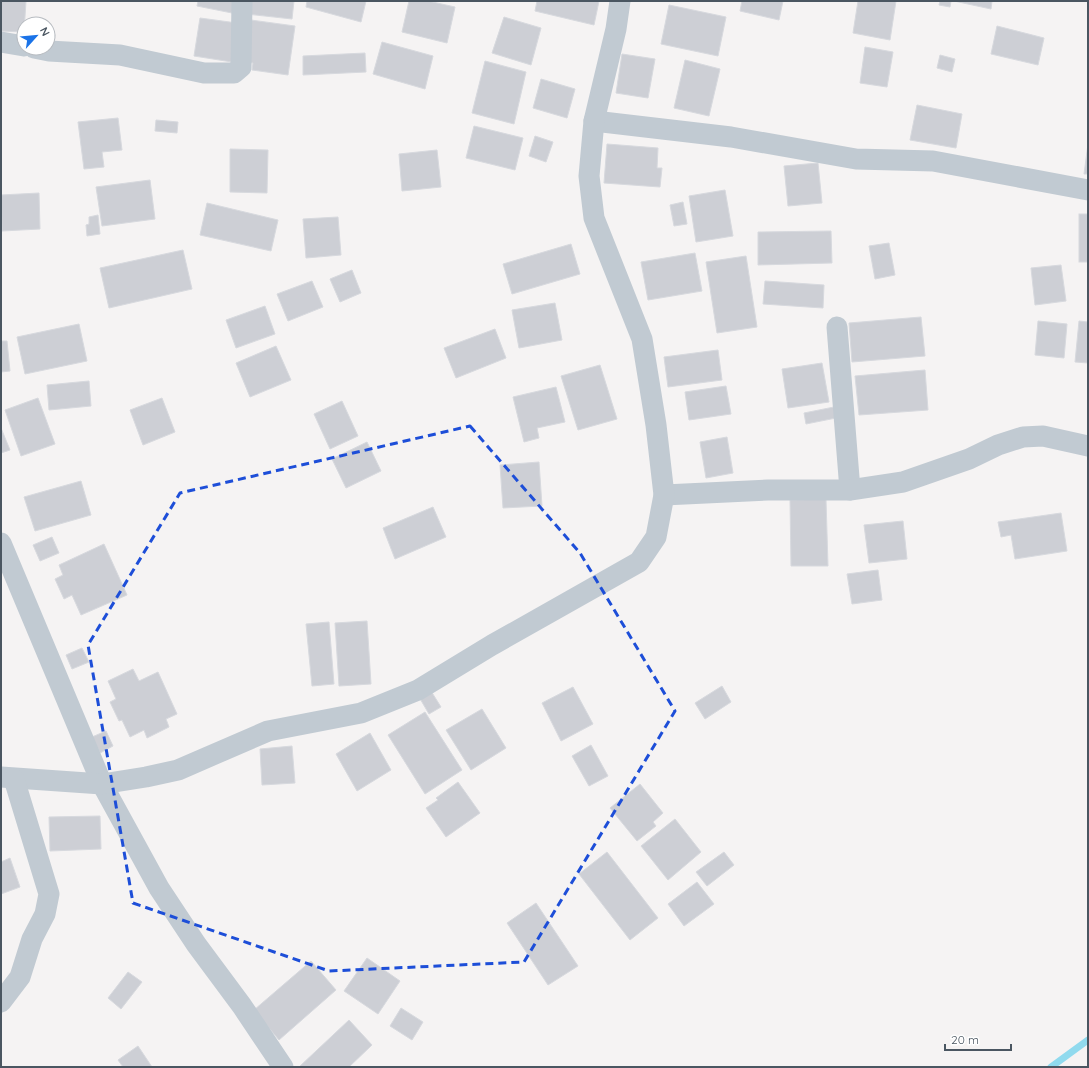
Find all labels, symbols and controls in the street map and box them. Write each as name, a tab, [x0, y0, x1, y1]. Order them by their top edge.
north arrow	[16, 16, 56, 56]
text: N	[37, 25, 53, 38]
scale bar	[945, 1026, 1011, 1052]
text: 20 m	[951, 1032, 979, 1047]

